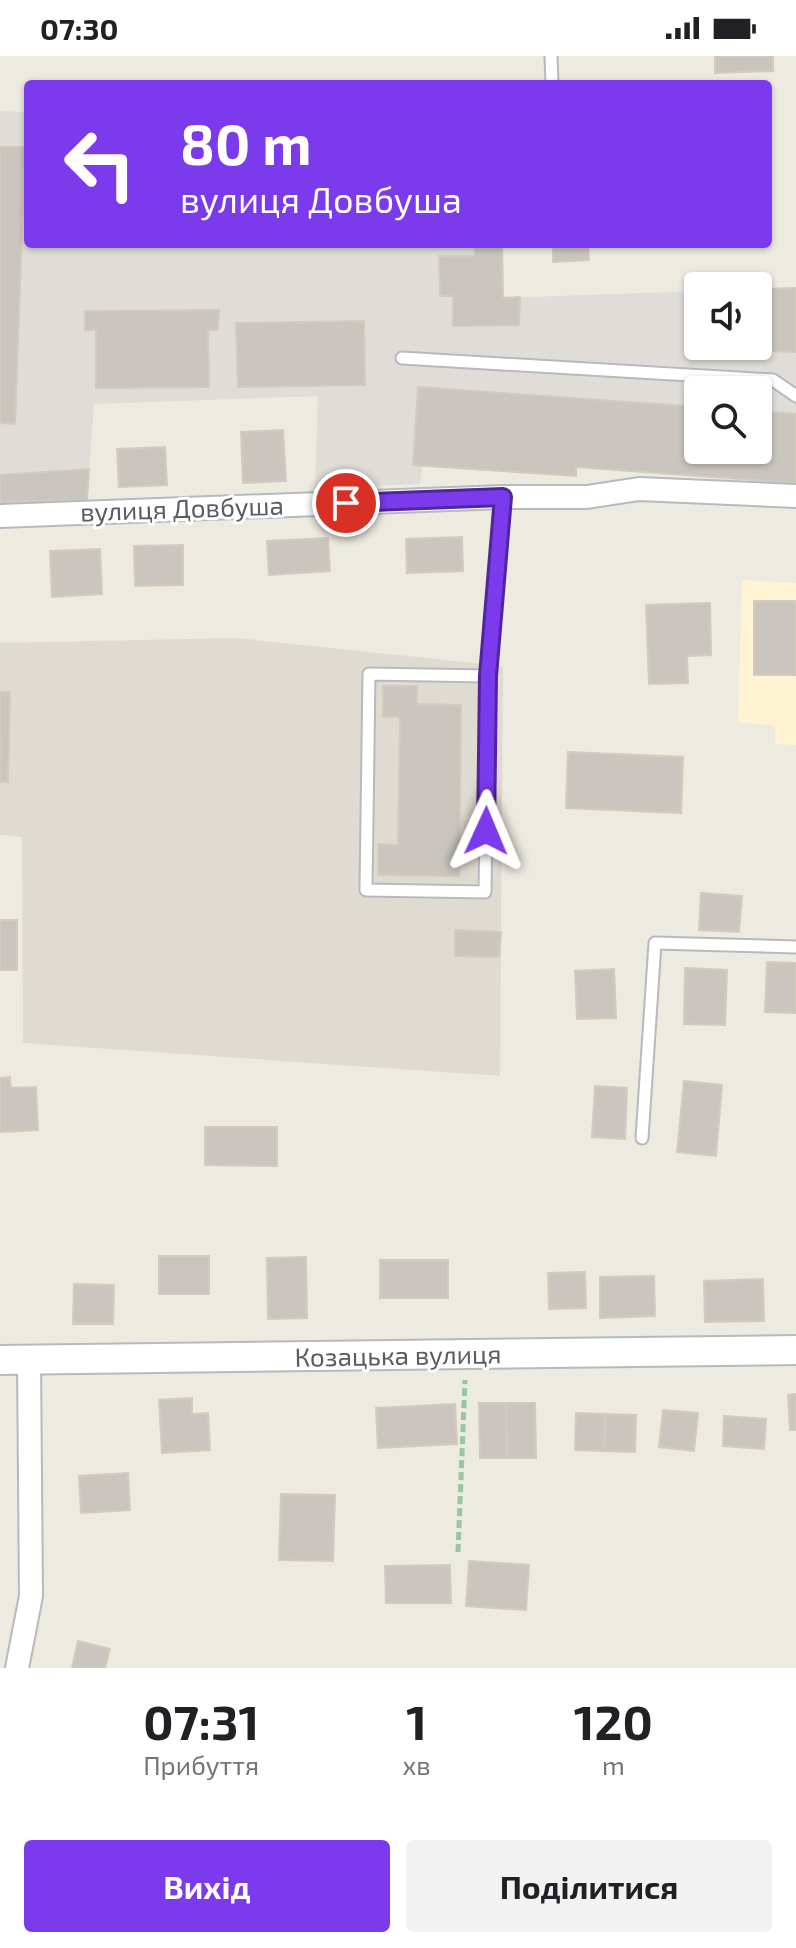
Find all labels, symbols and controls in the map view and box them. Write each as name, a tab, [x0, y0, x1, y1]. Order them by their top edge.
text: 07:30	[40, 10, 118, 46]
text: 80 m	[180, 109, 312, 176]
icon: left	[48, 112, 152, 216]
text: вулиця Довбуша	[180, 177, 462, 220]
map controls	[684, 272, 772, 464]
button: sound	[684, 272, 772, 360]
button: search	[684, 376, 772, 464]
pin	[312, 469, 380, 537]
icon: arrive	[324, 481, 368, 525]
street label: вулиця Довбуша	[80, 488, 284, 528]
position arrow	[444, 789, 528, 873]
street label: Козацька вулиця	[294, 1337, 502, 1373]
text: 07:31	[143, 1692, 259, 1750]
text: 1	[406, 1692, 427, 1750]
text: 120	[574, 1692, 653, 1750]
text: Прибуття	[143, 1749, 259, 1780]
text: хв	[402, 1749, 431, 1780]
text: m	[602, 1749, 625, 1780]
button: Вихід	[24, 1840, 390, 1932]
button: Поділитися	[406, 1840, 772, 1932]

